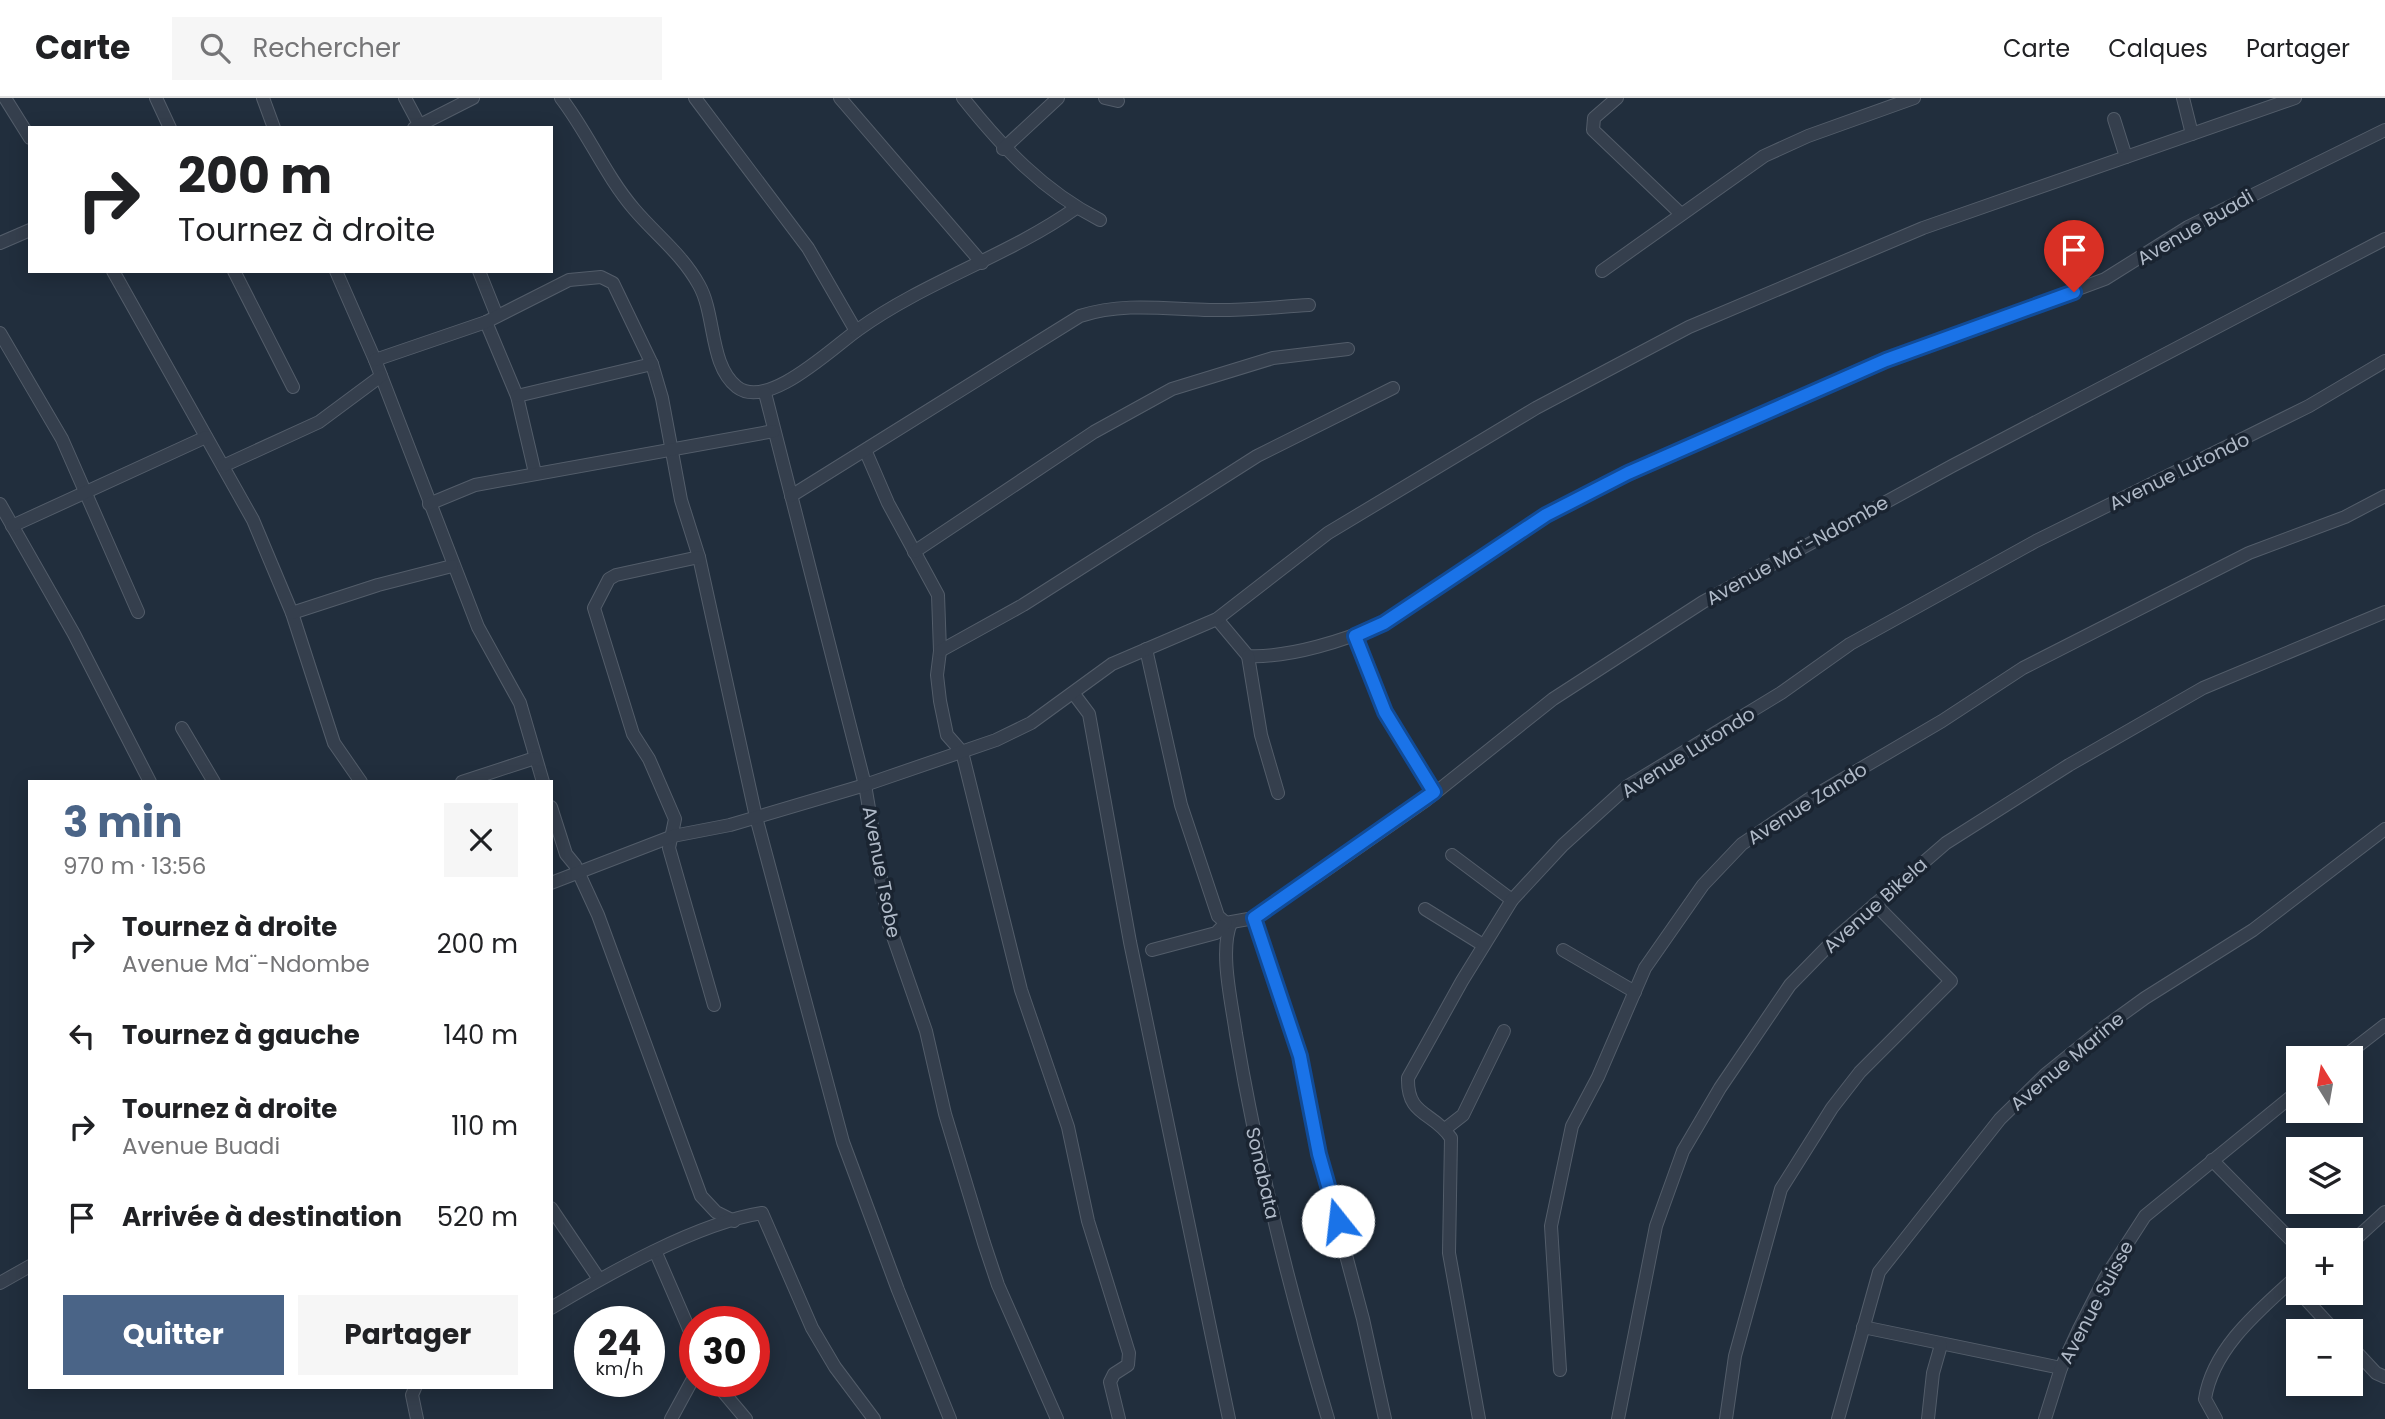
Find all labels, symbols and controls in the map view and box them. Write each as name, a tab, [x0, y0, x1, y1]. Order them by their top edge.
search box	[172, 17, 662, 80]
text: Carte	[35, 24, 130, 71]
icon: search	[196, 29, 234, 67]
text: Rechercher	[252, 30, 401, 66]
text: Carte	[2003, 32, 2070, 65]
text: Calques	[2108, 32, 2208, 65]
text: Partager	[2246, 32, 2350, 65]
text: 200 m	[178, 142, 332, 210]
icon: right	[63, 154, 154, 245]
street label: Avenue Buadi	[2132, 183, 2259, 272]
text: Tournez à droite	[178, 207, 435, 252]
pin	[2044, 220, 2104, 292]
icon: arrive	[2055, 231, 2093, 269]
street label: Avenue Lutondo	[2105, 426, 2254, 517]
street label: Avenue Ma¨-Ndombe	[1701, 489, 1893, 612]
street label: Avenue Lutondo	[1616, 700, 1760, 804]
street label: Avenue Zando	[1742, 756, 1872, 851]
text: 3 min	[63, 793, 183, 852]
button: close	[444, 803, 518, 877]
street label: Avenue Tsobe	[856, 804, 907, 940]
text: 970 m · 13:56	[63, 850, 206, 882]
street label: Avenue Bikela	[1817, 851, 1933, 960]
text: Tournez à droite	[122, 909, 337, 945]
icon: right	[63, 926, 101, 964]
text: 200 m	[437, 926, 518, 962]
text: Avenue Ma¨-Ndombe	[122, 948, 370, 980]
street label: Avenue Marine	[2005, 1006, 2130, 1117]
icon: left	[63, 1017, 101, 1055]
text: Tournez à gauche	[122, 1017, 360, 1053]
text: 140 m	[443, 1017, 518, 1053]
north arrow	[2286, 1046, 2362, 1124]
map controls	[2286, 1046, 2363, 1396]
text: Tournez à droite	[122, 1091, 337, 1127]
icon: right	[63, 1108, 101, 1146]
text: 110 m	[451, 1108, 518, 1144]
street label: Sonabata	[1239, 1124, 1286, 1222]
text: Avenue Buadi	[122, 1130, 280, 1162]
button: layers	[2286, 1137, 2363, 1214]
position arrow	[1301, 1184, 1375, 1258]
icon: arrive	[63, 1199, 101, 1237]
text: Arrivée à destination	[122, 1199, 402, 1235]
text: 520 m	[437, 1199, 518, 1235]
button: +	[2286, 1228, 2363, 1305]
street label: Avenue Suisse	[2053, 1236, 2140, 1369]
button: Quitter	[63, 1295, 284, 1375]
button: Partager	[298, 1295, 518, 1375]
speed limit sign: 30	[679, 1306, 770, 1397]
text: 24	[598, 1318, 641, 1367]
button: −	[2286, 1319, 2363, 1396]
text: km/h	[596, 1356, 643, 1381]

